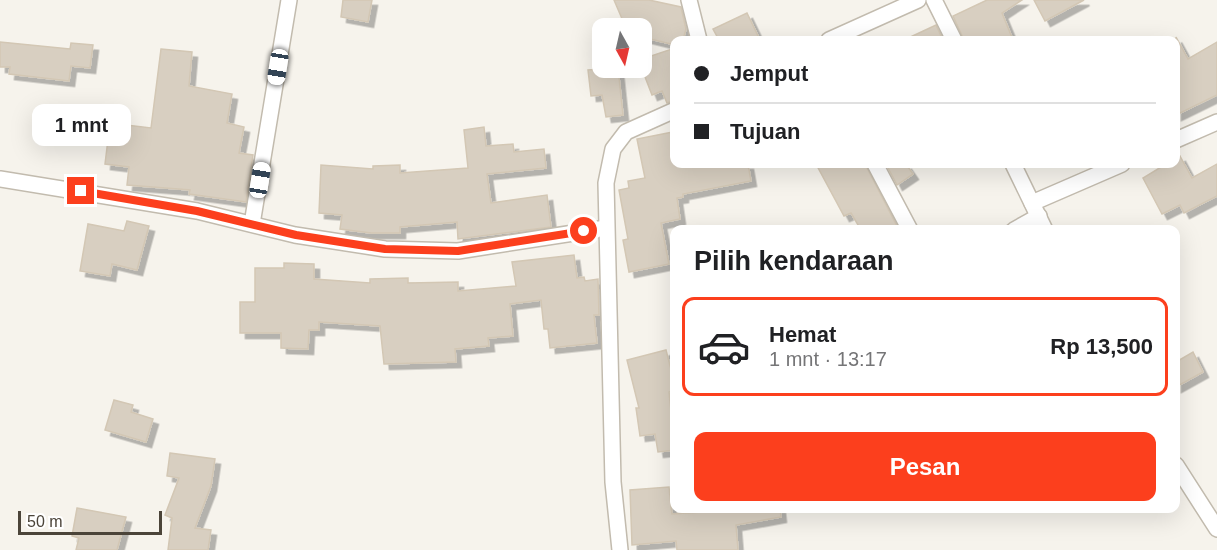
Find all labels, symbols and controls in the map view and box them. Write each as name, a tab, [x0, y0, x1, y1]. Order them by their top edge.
north arrow	[592, 18, 652, 78]
map controls	[592, 18, 652, 78]
car	[266, 48, 290, 86]
text: Jemput	[730, 61, 808, 86]
callout: 1 mnt	[32, 104, 130, 146]
text: 1 mnt	[55, 114, 108, 136]
text: Tujuan	[730, 119, 800, 144]
car	[248, 161, 272, 199]
route end	[67, 177, 94, 204]
route start	[570, 217, 597, 244]
text: Pilih kendaraan	[694, 246, 894, 276]
icon: car	[697, 320, 751, 374]
text: Hemat	[769, 322, 836, 347]
text: Rp 13,500	[1050, 334, 1153, 359]
text: 1 mnt · 13:17	[769, 348, 887, 370]
button: Pesan	[694, 432, 1156, 501]
scale bar	[18, 508, 162, 536]
text: 50 m	[27, 513, 63, 530]

